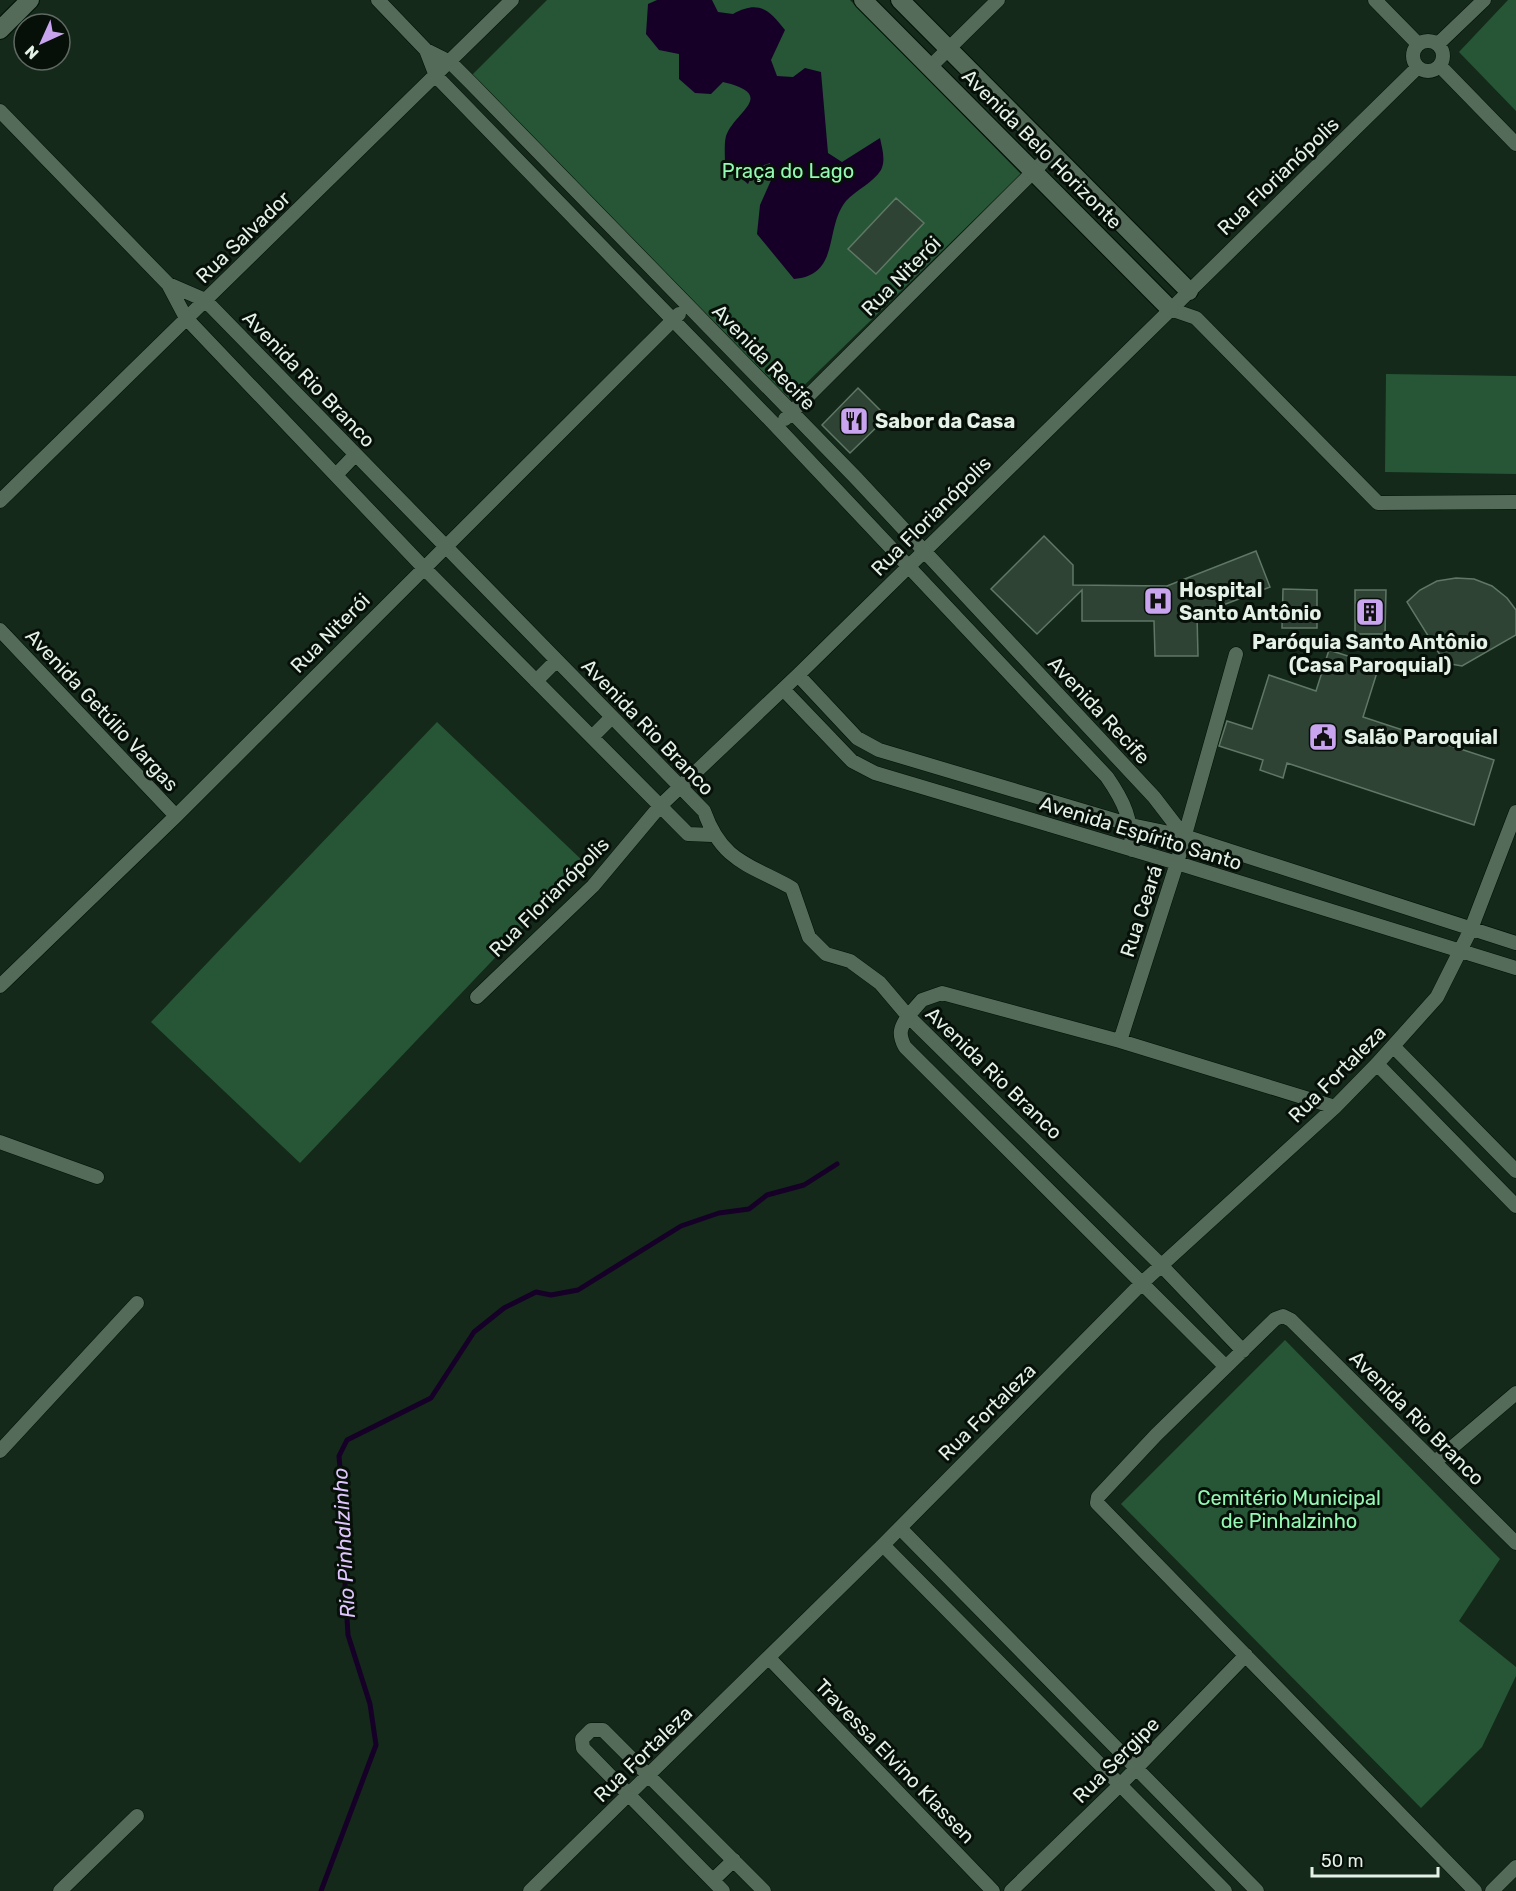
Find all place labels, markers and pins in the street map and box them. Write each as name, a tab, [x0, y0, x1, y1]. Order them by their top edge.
restaurant icon: Sabor da Casa	[838, 405, 870, 437]
place label: Sabor da Casa	[875, 409, 1015, 433]
place label: Hospital Santo Antônio	[1179, 578, 1322, 625]
hospital icon: Hospital Santo Antônio	[1142, 585, 1174, 617]
building icon: Paróquia Santo Antônio (Casa Paroquial)	[1354, 596, 1386, 628]
place label: Paróquia Santo Antônio (Casa Paroquial)	[1252, 630, 1488, 677]
public building icon: Salão Paroquial	[1307, 721, 1339, 753]
place label: Salão Paroquial	[1344, 725, 1498, 749]

